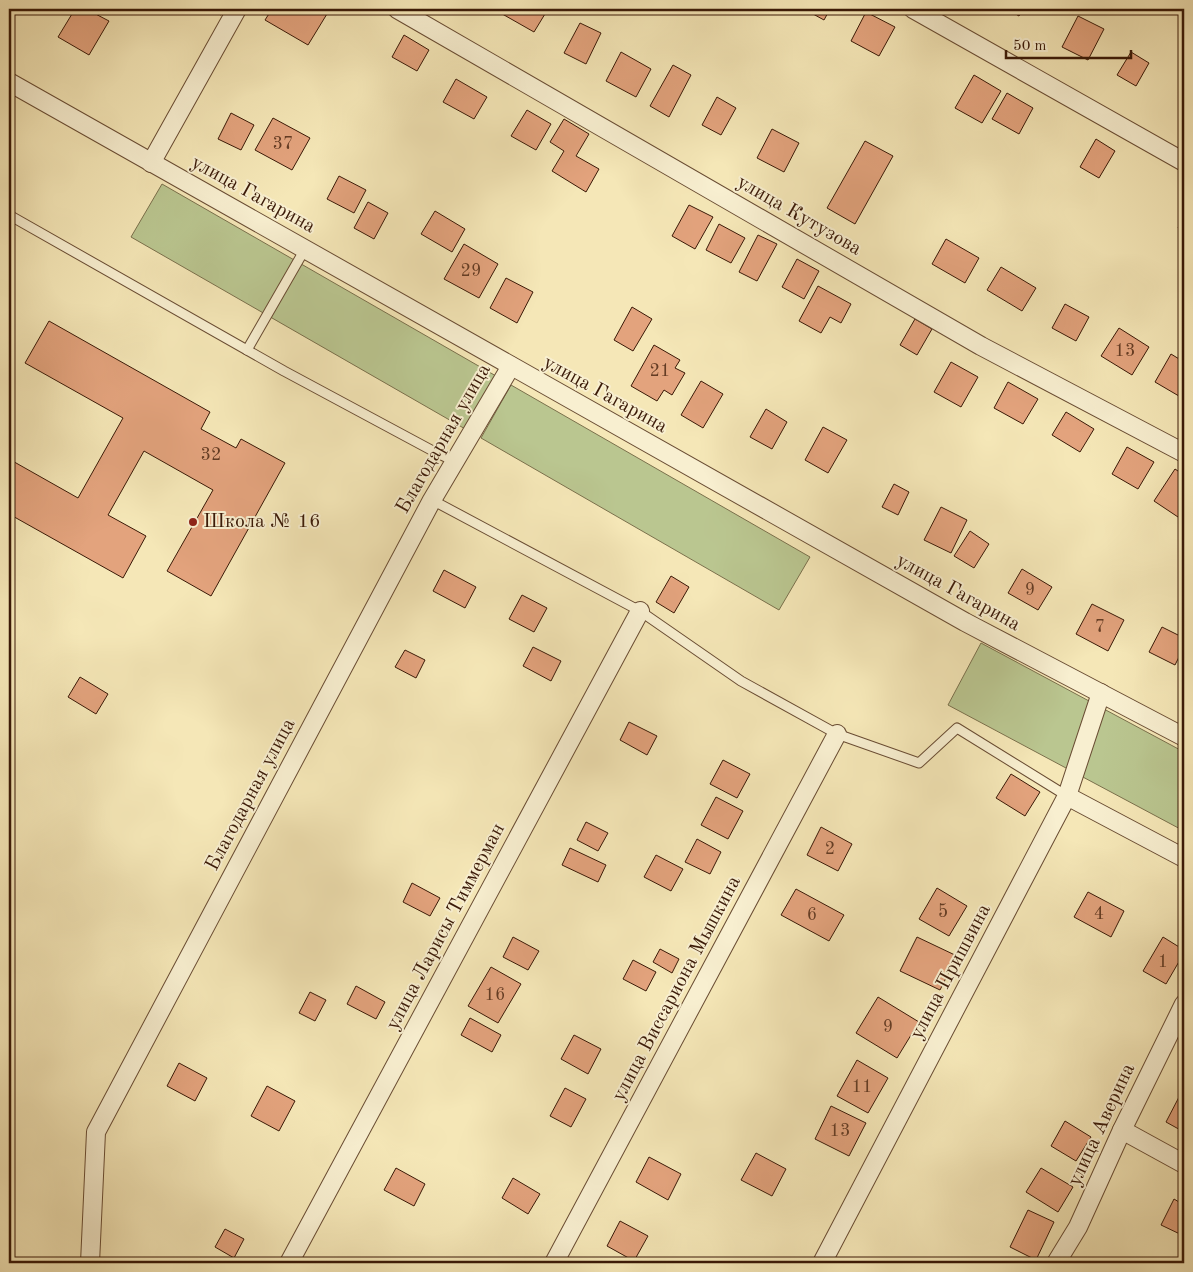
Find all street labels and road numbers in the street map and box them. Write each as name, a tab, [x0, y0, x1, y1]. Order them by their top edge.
street label: улица Гагарина	[188, 153, 318, 237]
street label: улица Кутузова	[733, 172, 865, 260]
street label: улица Гагарина	[540, 353, 670, 437]
street label: Благодарная улица	[393, 361, 495, 517]
street label: улица Гагарина	[893, 551, 1023, 635]
street label: Благодарная улица	[202, 716, 300, 874]
street label: улица Ларисы Тиммерман	[383, 820, 509, 1034]
street label: улица Виссариона Мышкина	[609, 873, 745, 1105]
street label: улица Пришвина	[907, 901, 995, 1043]
street label: улица Аверина	[1065, 1060, 1139, 1189]

